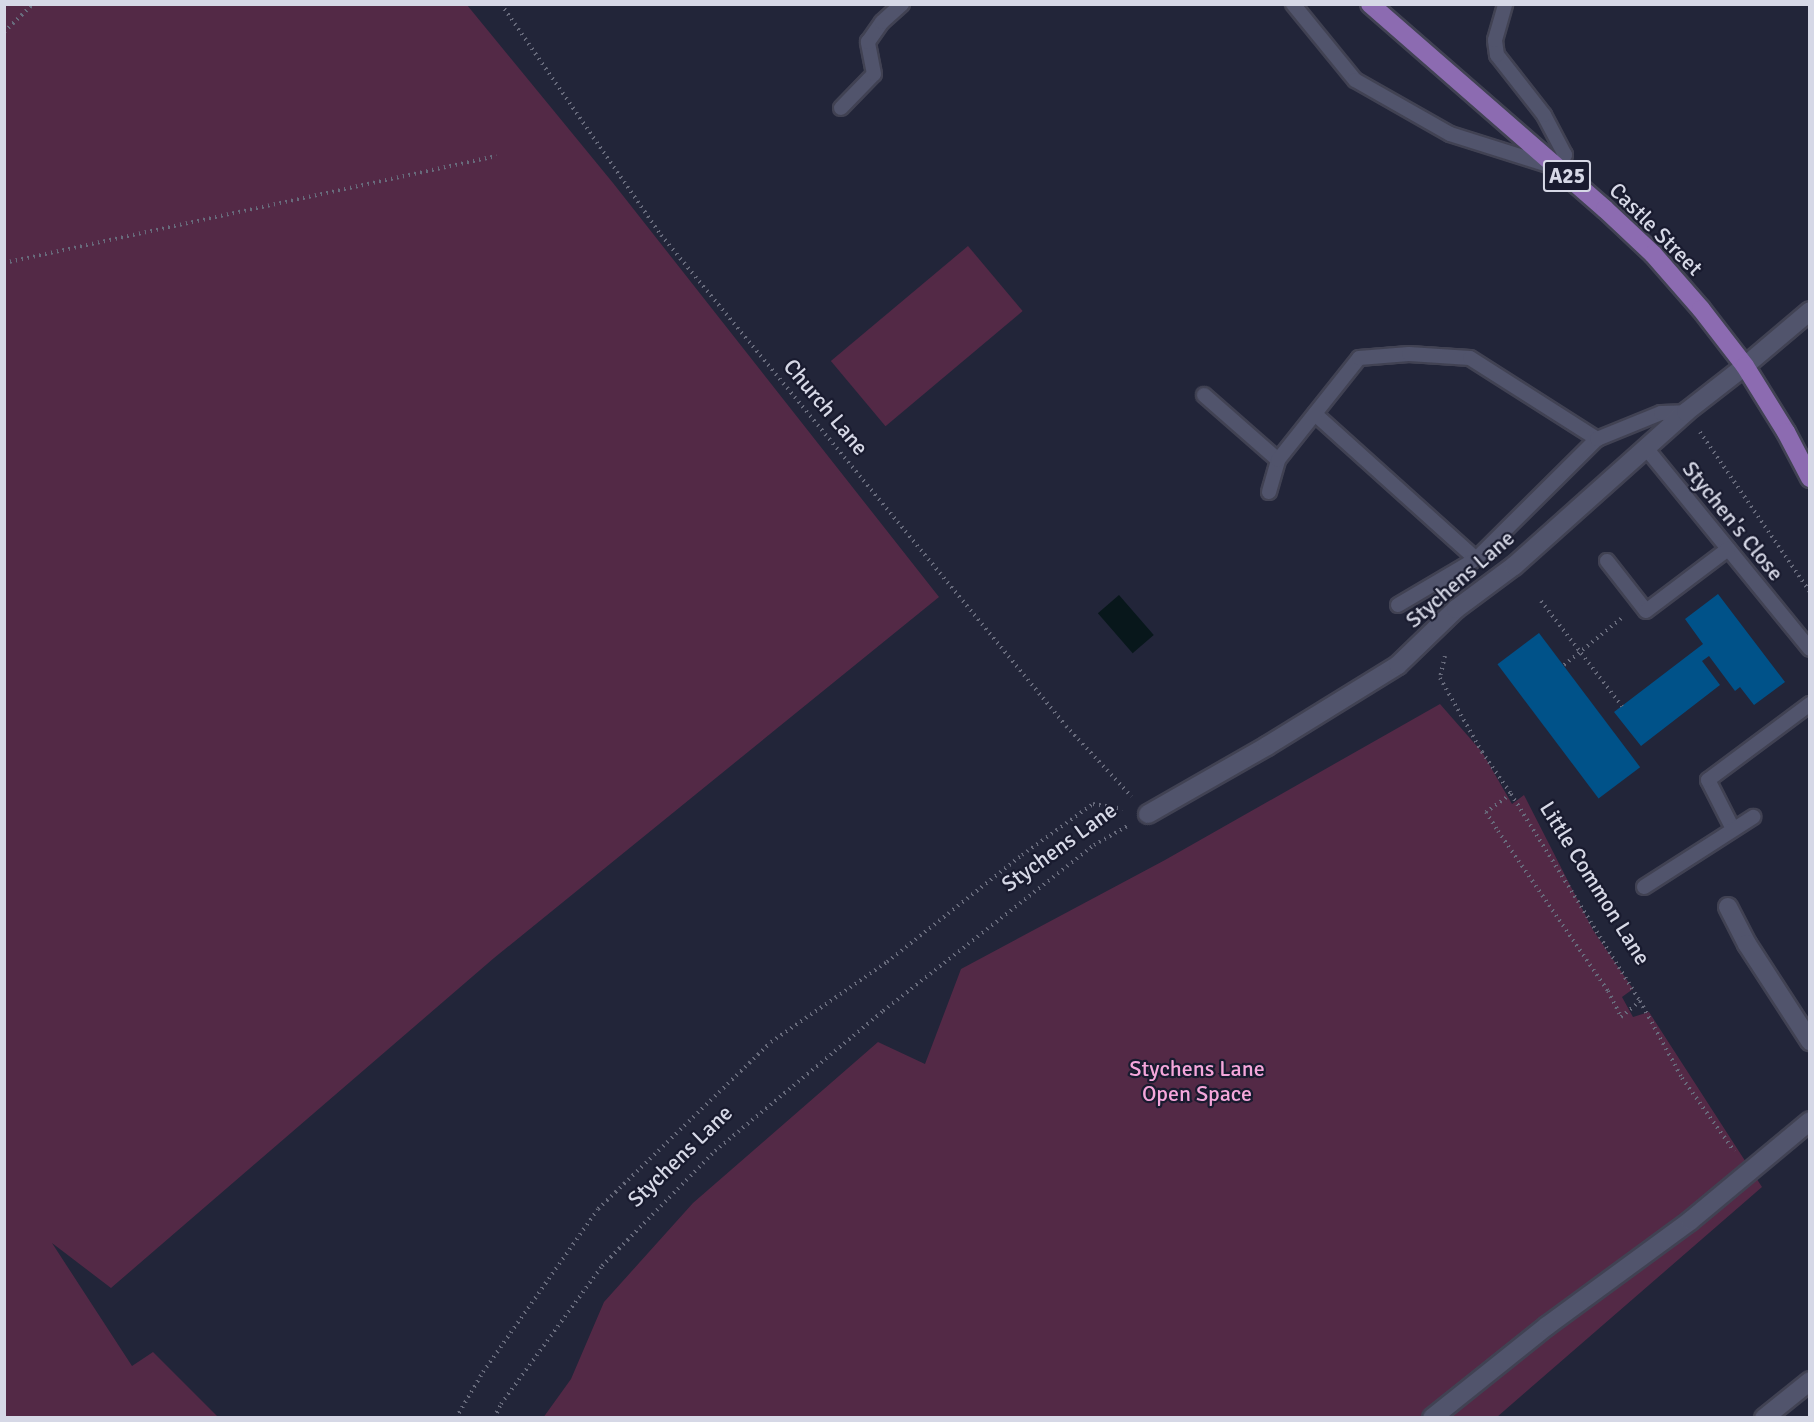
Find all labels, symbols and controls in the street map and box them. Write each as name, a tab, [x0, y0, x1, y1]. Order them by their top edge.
road number: A25	[1542, 158, 1592, 194]
street label: Castle Street	[1604, 177, 1708, 281]
street label: Church Lane	[778, 353, 874, 461]
street label: Stychen's Close	[1677, 456, 1789, 586]
street label: Stychens Lane	[1400, 525, 1520, 633]
street label: Little Common Lane	[1534, 796, 1656, 970]
street label: Stychens Lane	[997, 797, 1121, 897]
park label: Stychens Lane Open Space	[1129, 1055, 1265, 1106]
street label: Stychens Lane	[622, 1100, 738, 1212]

